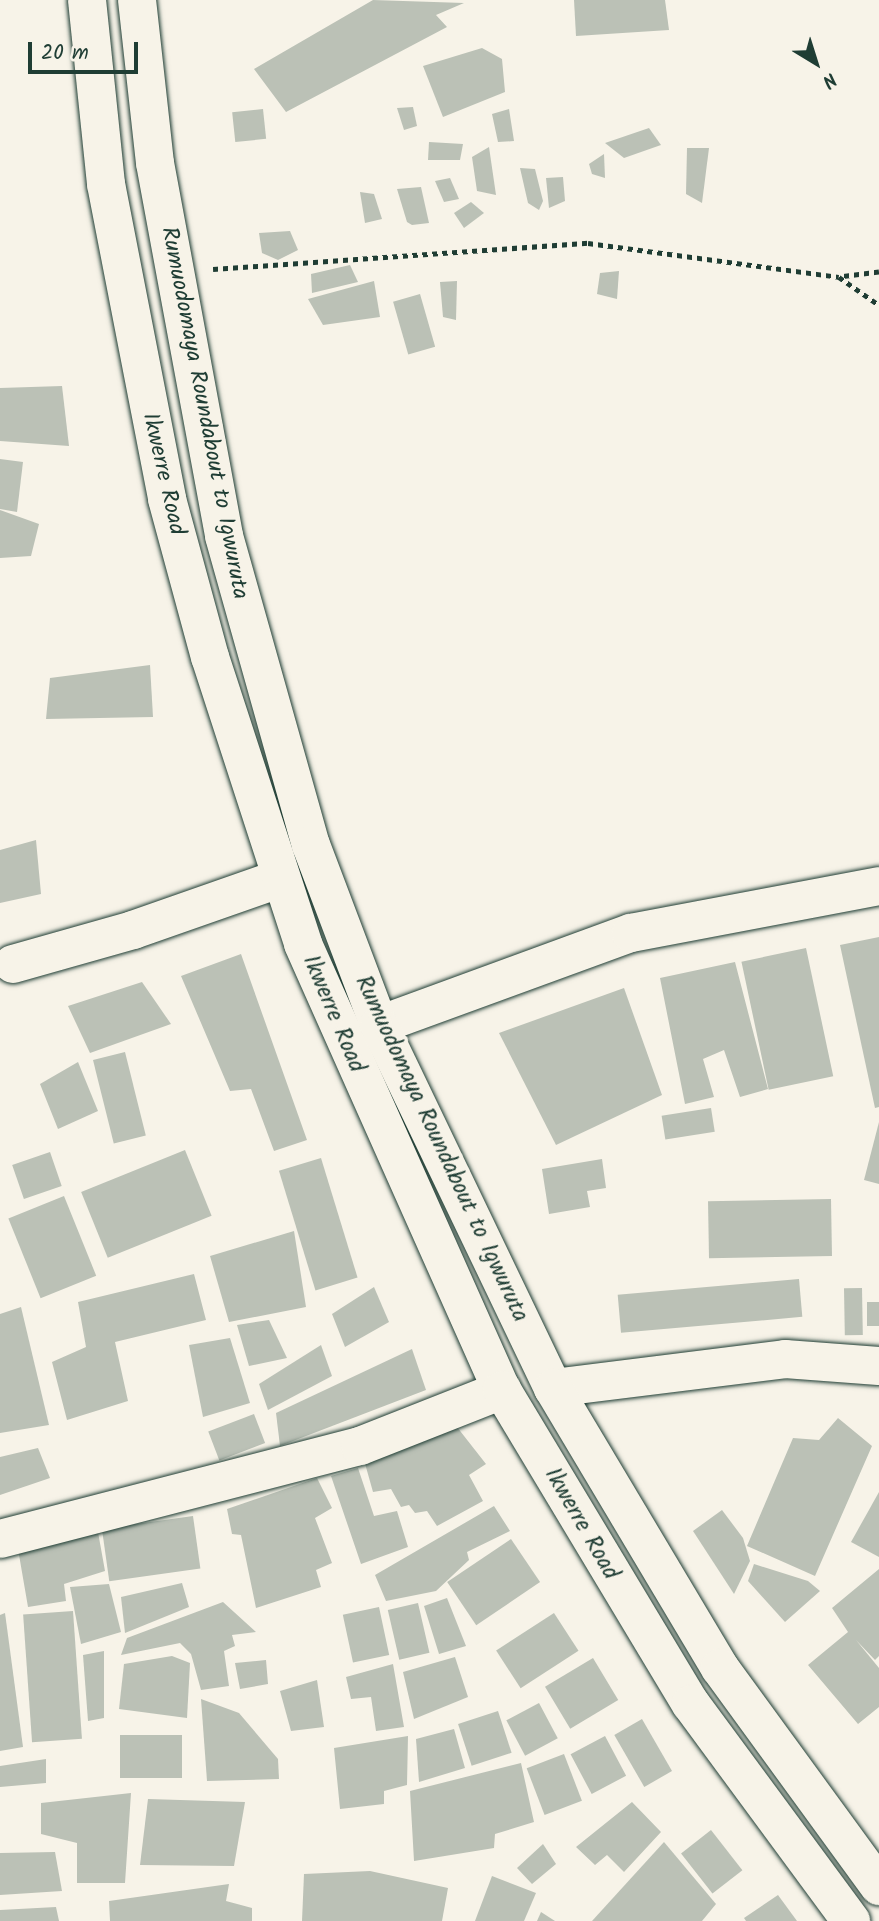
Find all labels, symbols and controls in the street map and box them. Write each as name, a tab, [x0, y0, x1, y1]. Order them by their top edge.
scale bar	[32, 28, 142, 72]
north arrow	[781, 28, 851, 98]
text: 20 m	[41, 37, 89, 70]
text: N	[815, 64, 843, 95]
street label: Rumuodomaya Roundabout to Igwuruta	[154, 224, 254, 602]
street label: Ikwerre Road	[136, 410, 190, 538]
street label: Ikwerre Road	[296, 951, 370, 1077]
street label: Rumuodomaya Roundabout to Igwuruta	[348, 972, 534, 1326]
street label: Ikwerre Road	[538, 1463, 624, 1585]

